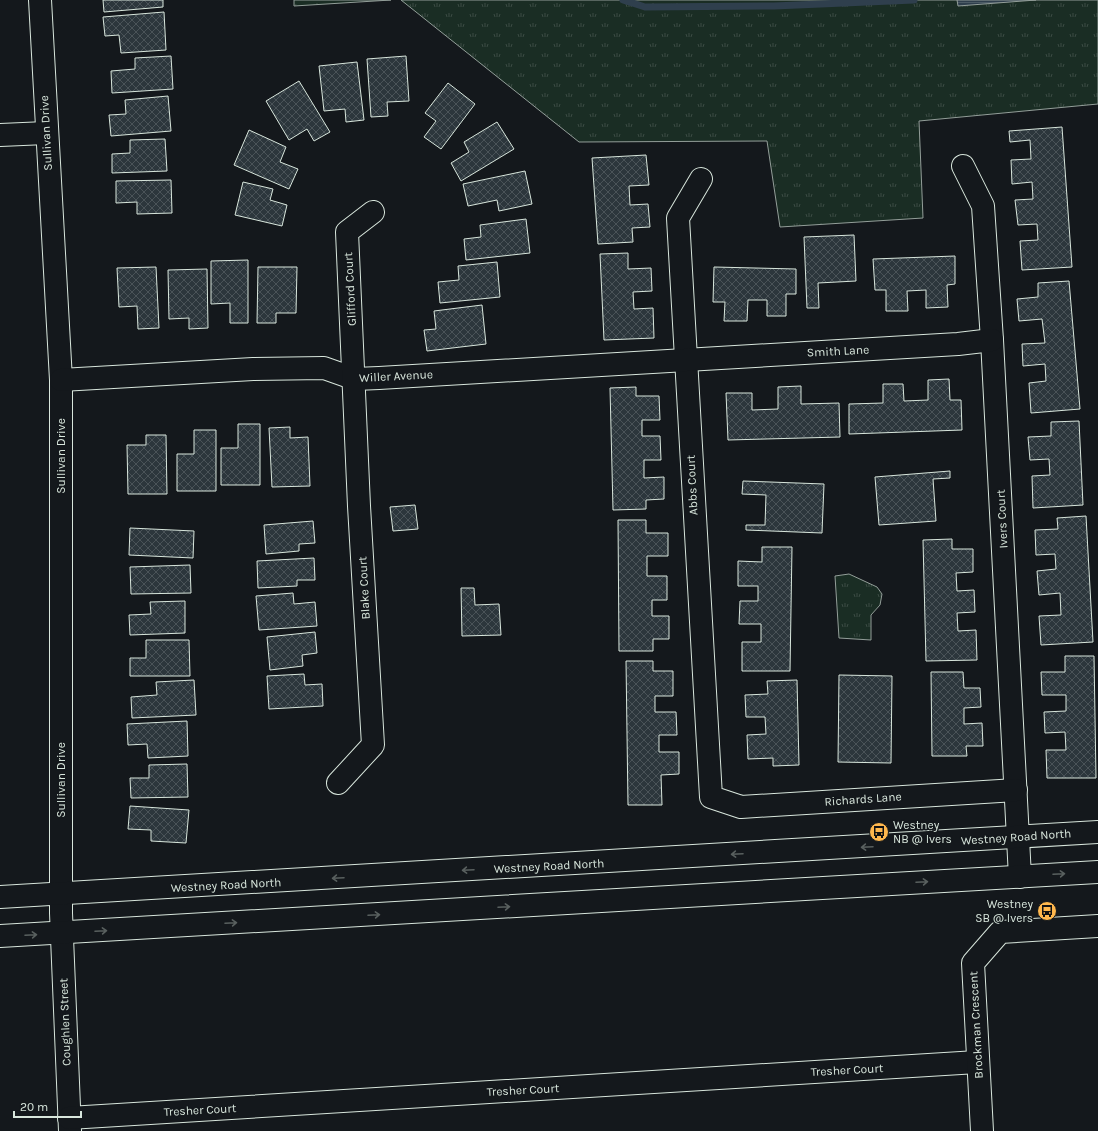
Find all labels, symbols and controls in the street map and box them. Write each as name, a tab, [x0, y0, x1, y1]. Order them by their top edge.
street label: Sullivan Drive	[37, 95, 55, 171]
street label: Glifford Court	[341, 251, 359, 326]
street label: Smith Lane	[807, 342, 869, 360]
street label: Willer Avenue	[359, 367, 433, 385]
street label: Sullivan Drive	[54, 418, 68, 494]
street label: Abbs Court	[683, 454, 701, 515]
street label: Ivers Court	[993, 489, 1011, 549]
street label: Blake Court	[355, 556, 373, 620]
street label: Sullivan Drive	[54, 742, 68, 818]
street label: Richards Lane	[824, 789, 902, 809]
place label: Westney NB @ Ivers	[893, 818, 952, 846]
bus stop icon: Westney NB @ Ivers	[868, 821, 890, 843]
street label: Westney Road North	[960, 826, 1072, 848]
one-way arrow	[861, 843, 874, 850]
one-way arrow	[731, 851, 744, 858]
street label: Westney Road North	[493, 856, 605, 876]
one-way arrow	[462, 867, 475, 874]
one-way arrow	[1052, 871, 1065, 878]
street label: Westney Road North	[170, 875, 282, 895]
one-way arrow	[332, 875, 345, 882]
one-way arrow	[915, 879, 928, 886]
place label: Westney SB @ Ivers	[975, 897, 1033, 925]
bus stop icon: Westney SB @ Ivers	[1036, 900, 1058, 922]
one-way arrow	[497, 903, 510, 911]
one-way arrow	[367, 911, 380, 918]
one-way arrow	[224, 919, 237, 927]
one-way arrow	[94, 927, 107, 934]
one-way arrow	[24, 931, 37, 938]
street label: Brockman Crescent	[966, 970, 986, 1079]
street label: Coughlen Street	[56, 977, 74, 1066]
street label: Tresher Court	[810, 1061, 884, 1079]
street label: Tresher Court	[486, 1081, 560, 1099]
scale bar	[14, 1093, 81, 1119]
text: 20 m	[20, 1100, 48, 1114]
street label: Tresher Court	[163, 1101, 237, 1119]

